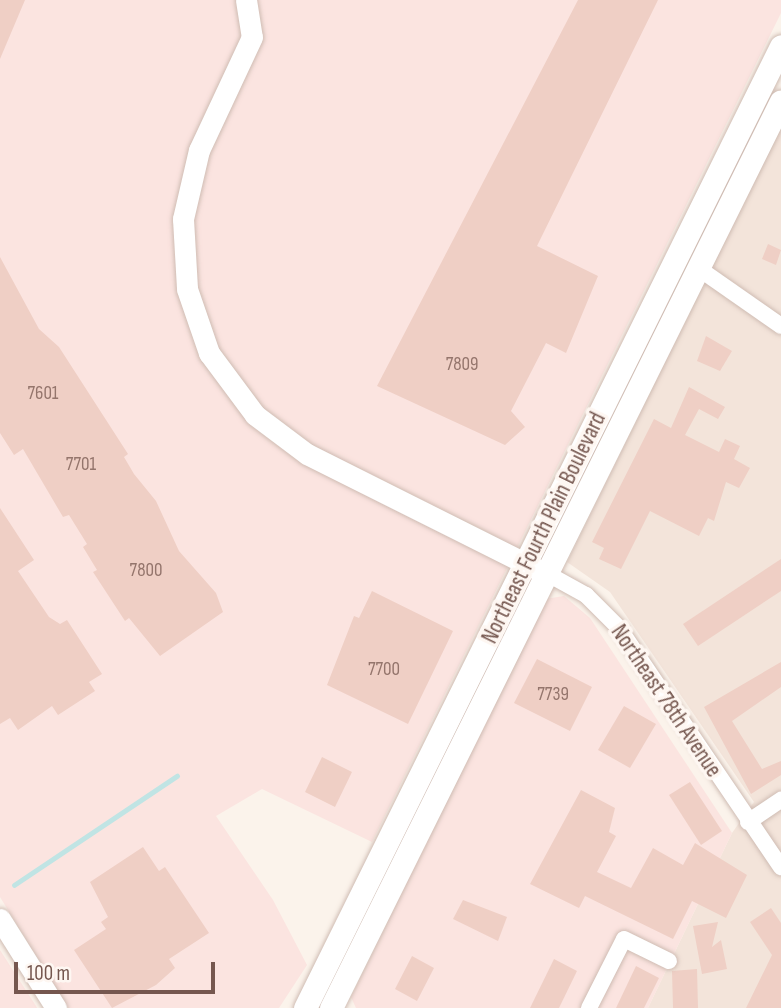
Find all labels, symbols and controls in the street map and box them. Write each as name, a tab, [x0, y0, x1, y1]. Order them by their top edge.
house number: 7809	[446, 354, 478, 376]
house number: 7601	[27, 383, 59, 405]
street label: Northeast Fourth Plain Boulevard	[476, 408, 612, 648]
house number: 7701	[66, 454, 96, 476]
house number: 7800	[130, 560, 162, 582]
street label: Northeast 78th Avenue	[605, 620, 727, 782]
house number: 7700	[368, 659, 400, 681]
house number: 7739	[537, 684, 569, 706]
scale bar	[18, 948, 219, 992]
text: 100 m	[27, 961, 70, 986]

